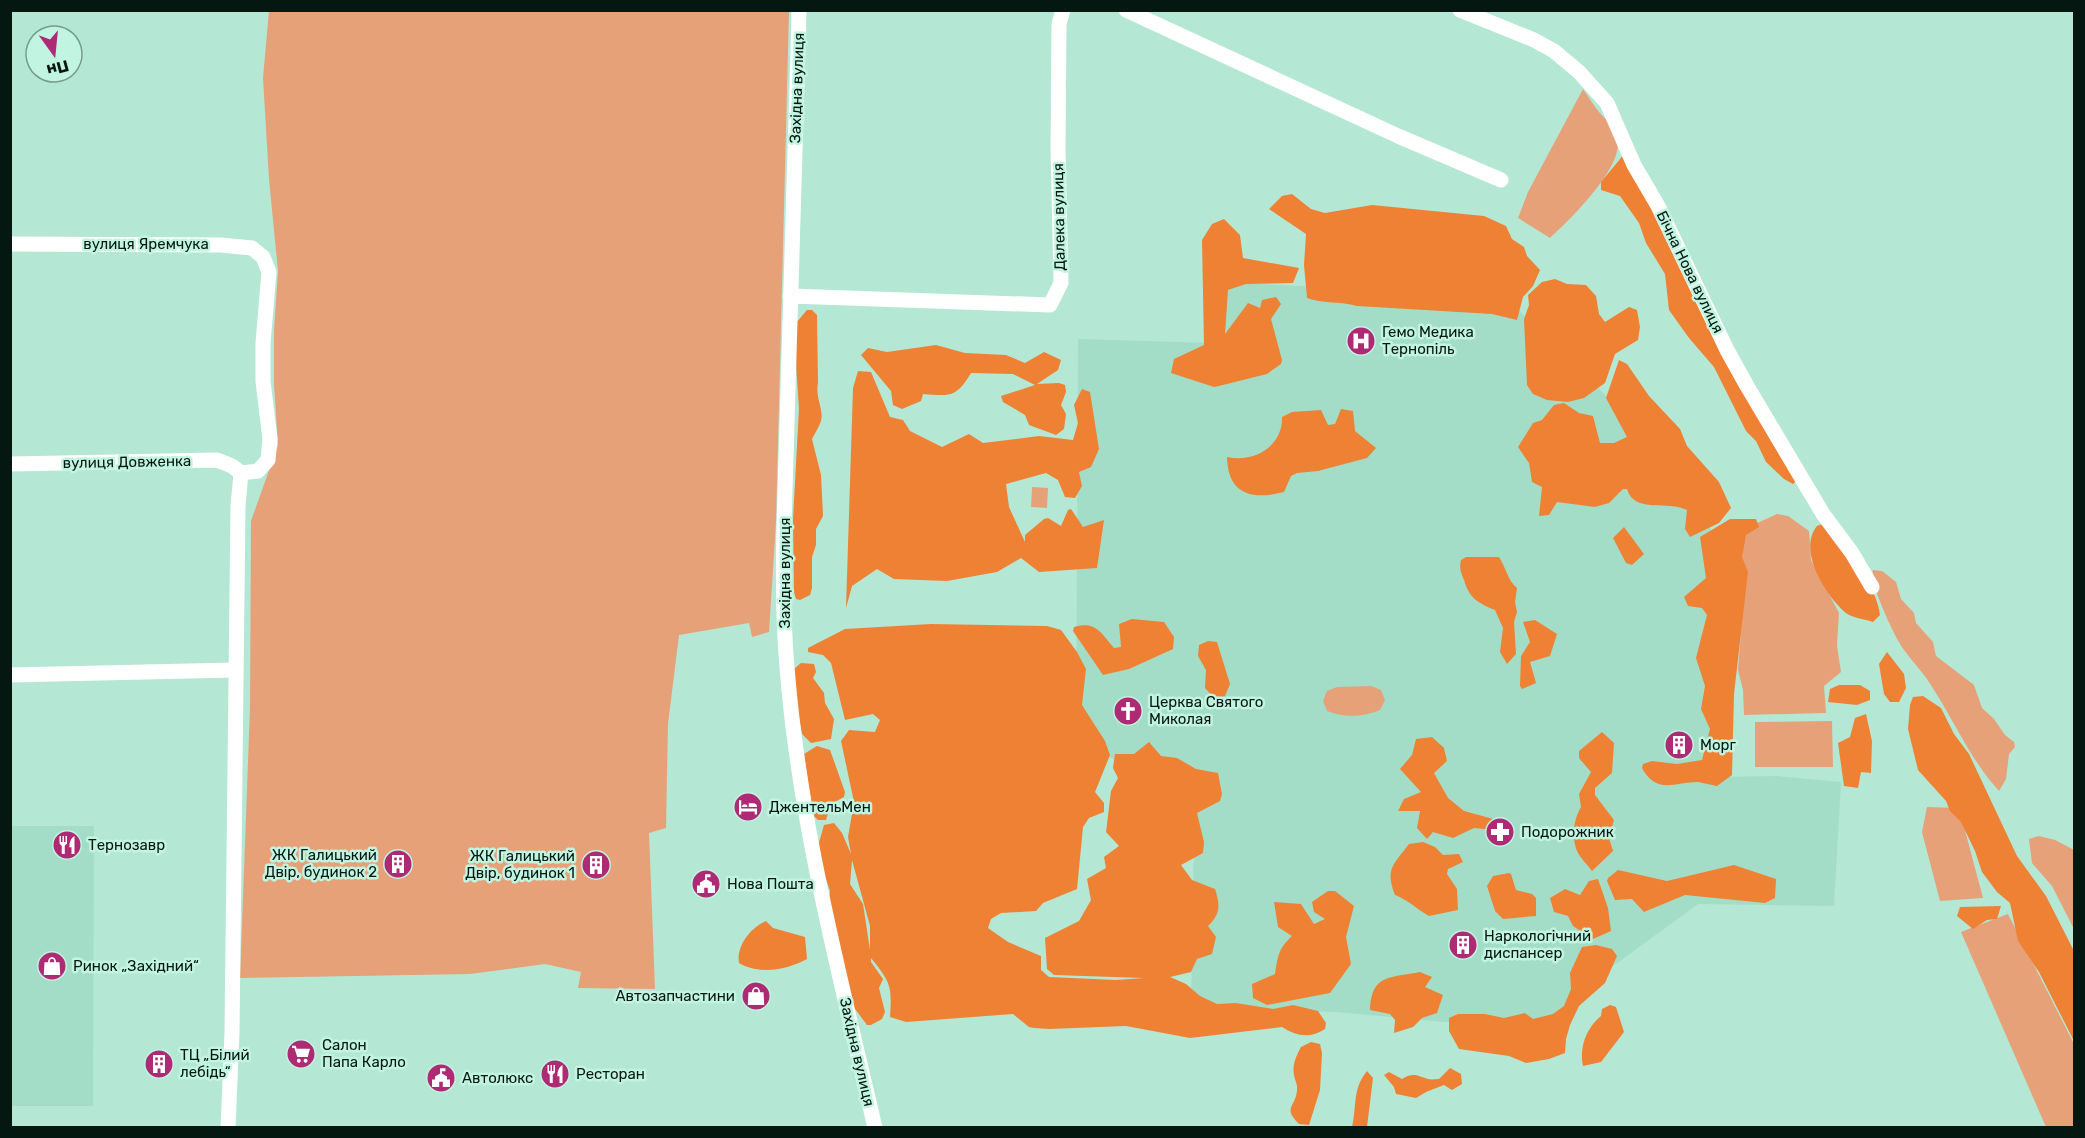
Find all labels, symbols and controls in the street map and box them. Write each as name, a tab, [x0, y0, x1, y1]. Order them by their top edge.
north arrow	[24, 24, 84, 84]
street label: Західна вулиця	[786, 32, 808, 144]
text: Пн	[45, 56, 71, 80]
street label: Далека вулиця	[1049, 163, 1069, 271]
street label: Бічна Нова вулиця	[1653, 208, 1727, 336]
street label: вулиця Яремчука	[83, 235, 209, 253]
place label: Гемо Медика Тернопіль	[1382, 323, 1474, 358]
hospital icon: Гемо Медика Тернопіль	[1345, 325, 1377, 357]
street label: вулиця Довженка	[63, 452, 191, 472]
street label: Західна вулиця	[776, 518, 794, 628]
place label: Церква Святого Миколая	[1149, 693, 1263, 728]
church icon: Церква Святого Миколая	[1112, 695, 1144, 727]
building icon: Морг	[1663, 729, 1695, 761]
place label: Морг	[1700, 736, 1736, 754]
hotel icon: ДжентельМен	[732, 791, 764, 823]
place label: ДжентельМен	[769, 798, 871, 816]
pharmacy icon: Подорожник	[1484, 816, 1516, 848]
place label: Подорожник	[1521, 823, 1614, 841]
restaurant icon: Тернозавр	[51, 829, 83, 861]
place label: Тернозавр	[88, 836, 165, 854]
place label: ЖК Галицький Двір, будинок 2	[265, 846, 377, 881]
place label: ЖК Галицький Двір, будинок 1	[465, 847, 575, 882]
building icon: ЖК Галицький Двір, будинок 2	[382, 848, 414, 880]
building icon: ЖК Галицький Двір, будинок 1	[580, 849, 612, 881]
public building icon: Нова Пошта	[690, 868, 722, 900]
place label: Нова Пошта	[727, 875, 814, 893]
place label: Наркологічний диспансер	[1484, 927, 1591, 962]
building icon: Наркологічний диспансер	[1447, 929, 1479, 961]
shop icon: Ринок „Західний“	[36, 950, 68, 982]
place label: Ринок „Західний“	[73, 957, 199, 975]
shop icon: Автозапчастини	[740, 980, 772, 1012]
place label: Автозапчастини	[616, 987, 735, 1005]
street label: Західна вулиця	[836, 996, 878, 1108]
place label: Салон Папа Карло	[322, 1036, 406, 1071]
supermarket icon: Салон Папа Карло	[285, 1038, 317, 1070]
place label: ТЦ „Білий лебідь“	[180, 1046, 250, 1081]
building icon: ТЦ „Білий лебідь“	[143, 1048, 175, 1080]
restaurant icon: Ресторан	[539, 1058, 571, 1090]
public building icon: Автолюкс	[425, 1062, 457, 1094]
place label: Ресторан	[576, 1065, 645, 1083]
place label: Автолюкс	[462, 1069, 533, 1087]

